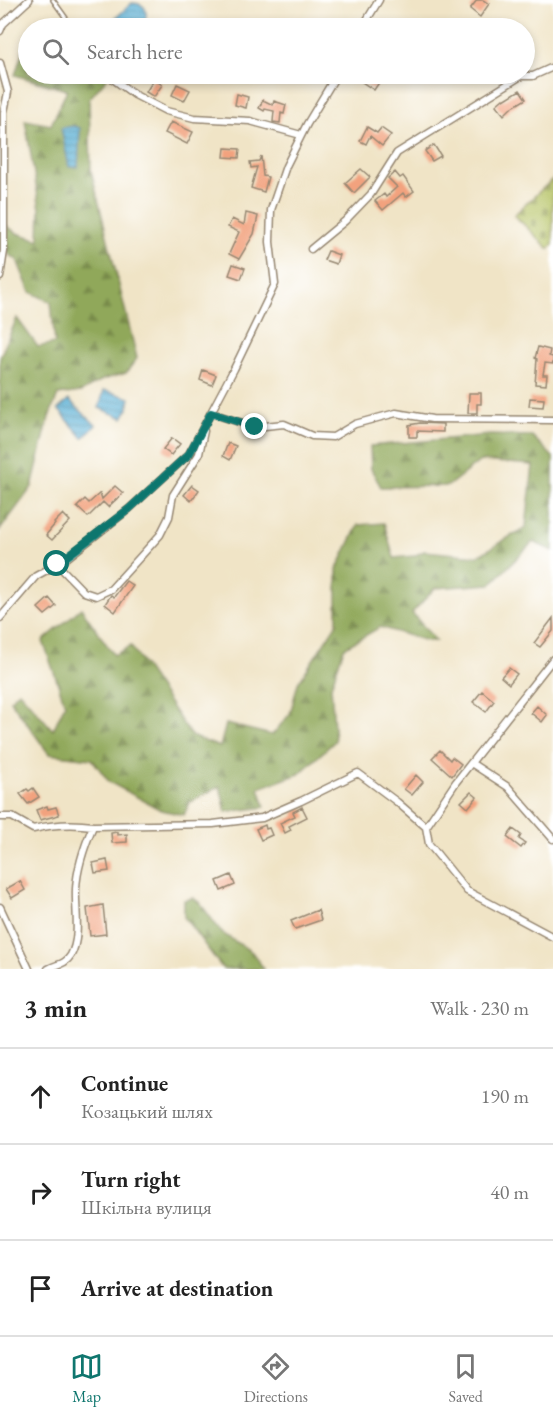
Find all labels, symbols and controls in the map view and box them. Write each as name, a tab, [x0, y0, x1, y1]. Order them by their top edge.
search box	[18, 18, 535, 84]
icon: search	[39, 35, 72, 68]
text: Search here	[87, 37, 182, 66]
route end	[241, 413, 267, 439]
route start	[43, 550, 69, 576]
text: 3 min	[24, 991, 87, 1025]
text: Walk · 230 m	[430, 995, 529, 1021]
text: Continue	[81, 1069, 168, 1098]
icon: ahead	[24, 1080, 57, 1113]
text: 190 m	[481, 1083, 529, 1109]
text: Козацький шлях	[81, 1098, 213, 1124]
text: Turn right	[81, 1165, 180, 1194]
icon: right	[24, 1176, 57, 1209]
text: 40 m	[490, 1179, 529, 1205]
text: Шкільна вулиця	[81, 1194, 212, 1220]
icon: arrive	[24, 1272, 57, 1305]
text: Arrive at destination	[81, 1274, 273, 1303]
tab: Map	[70, 1350, 103, 1407]
tab: Directions	[244, 1350, 308, 1407]
tab: Saved	[448, 1350, 483, 1407]

